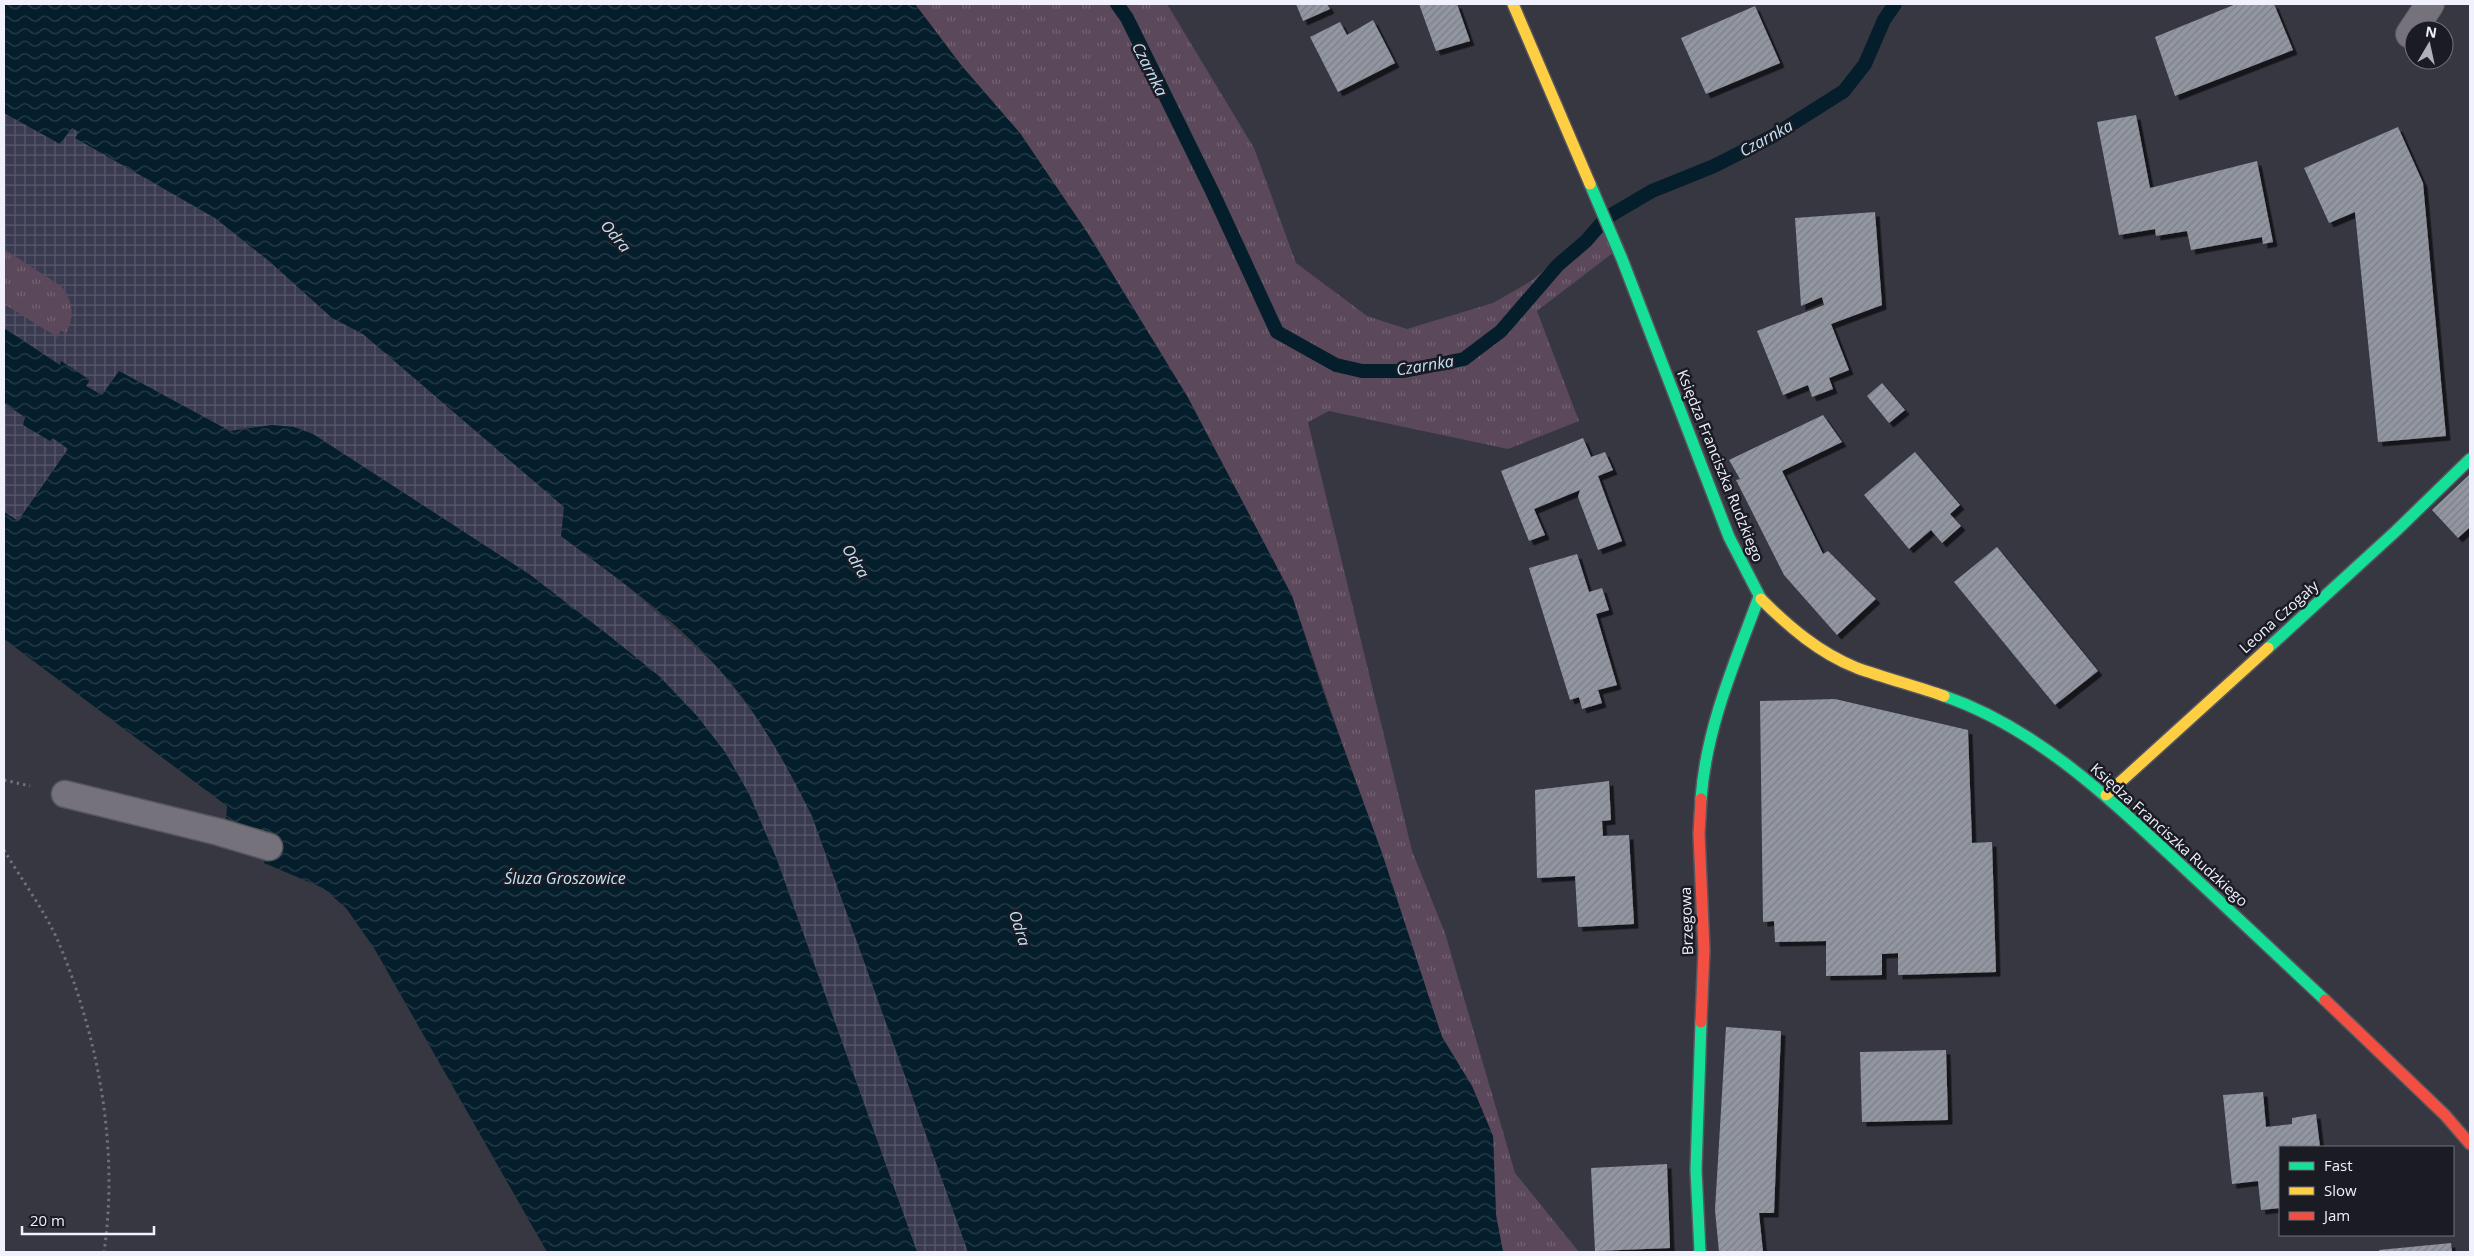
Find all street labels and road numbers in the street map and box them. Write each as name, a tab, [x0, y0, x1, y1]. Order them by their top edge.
street label: Księdza Franciszka Rudzkiego	[1673, 367, 1769, 565]
street label: Leona Czogały	[2234, 575, 2323, 657]
street label: Księdza Franciszka Rudzkiego	[2087, 758, 2253, 910]
street label: Brzegowa	[1675, 887, 1697, 956]

